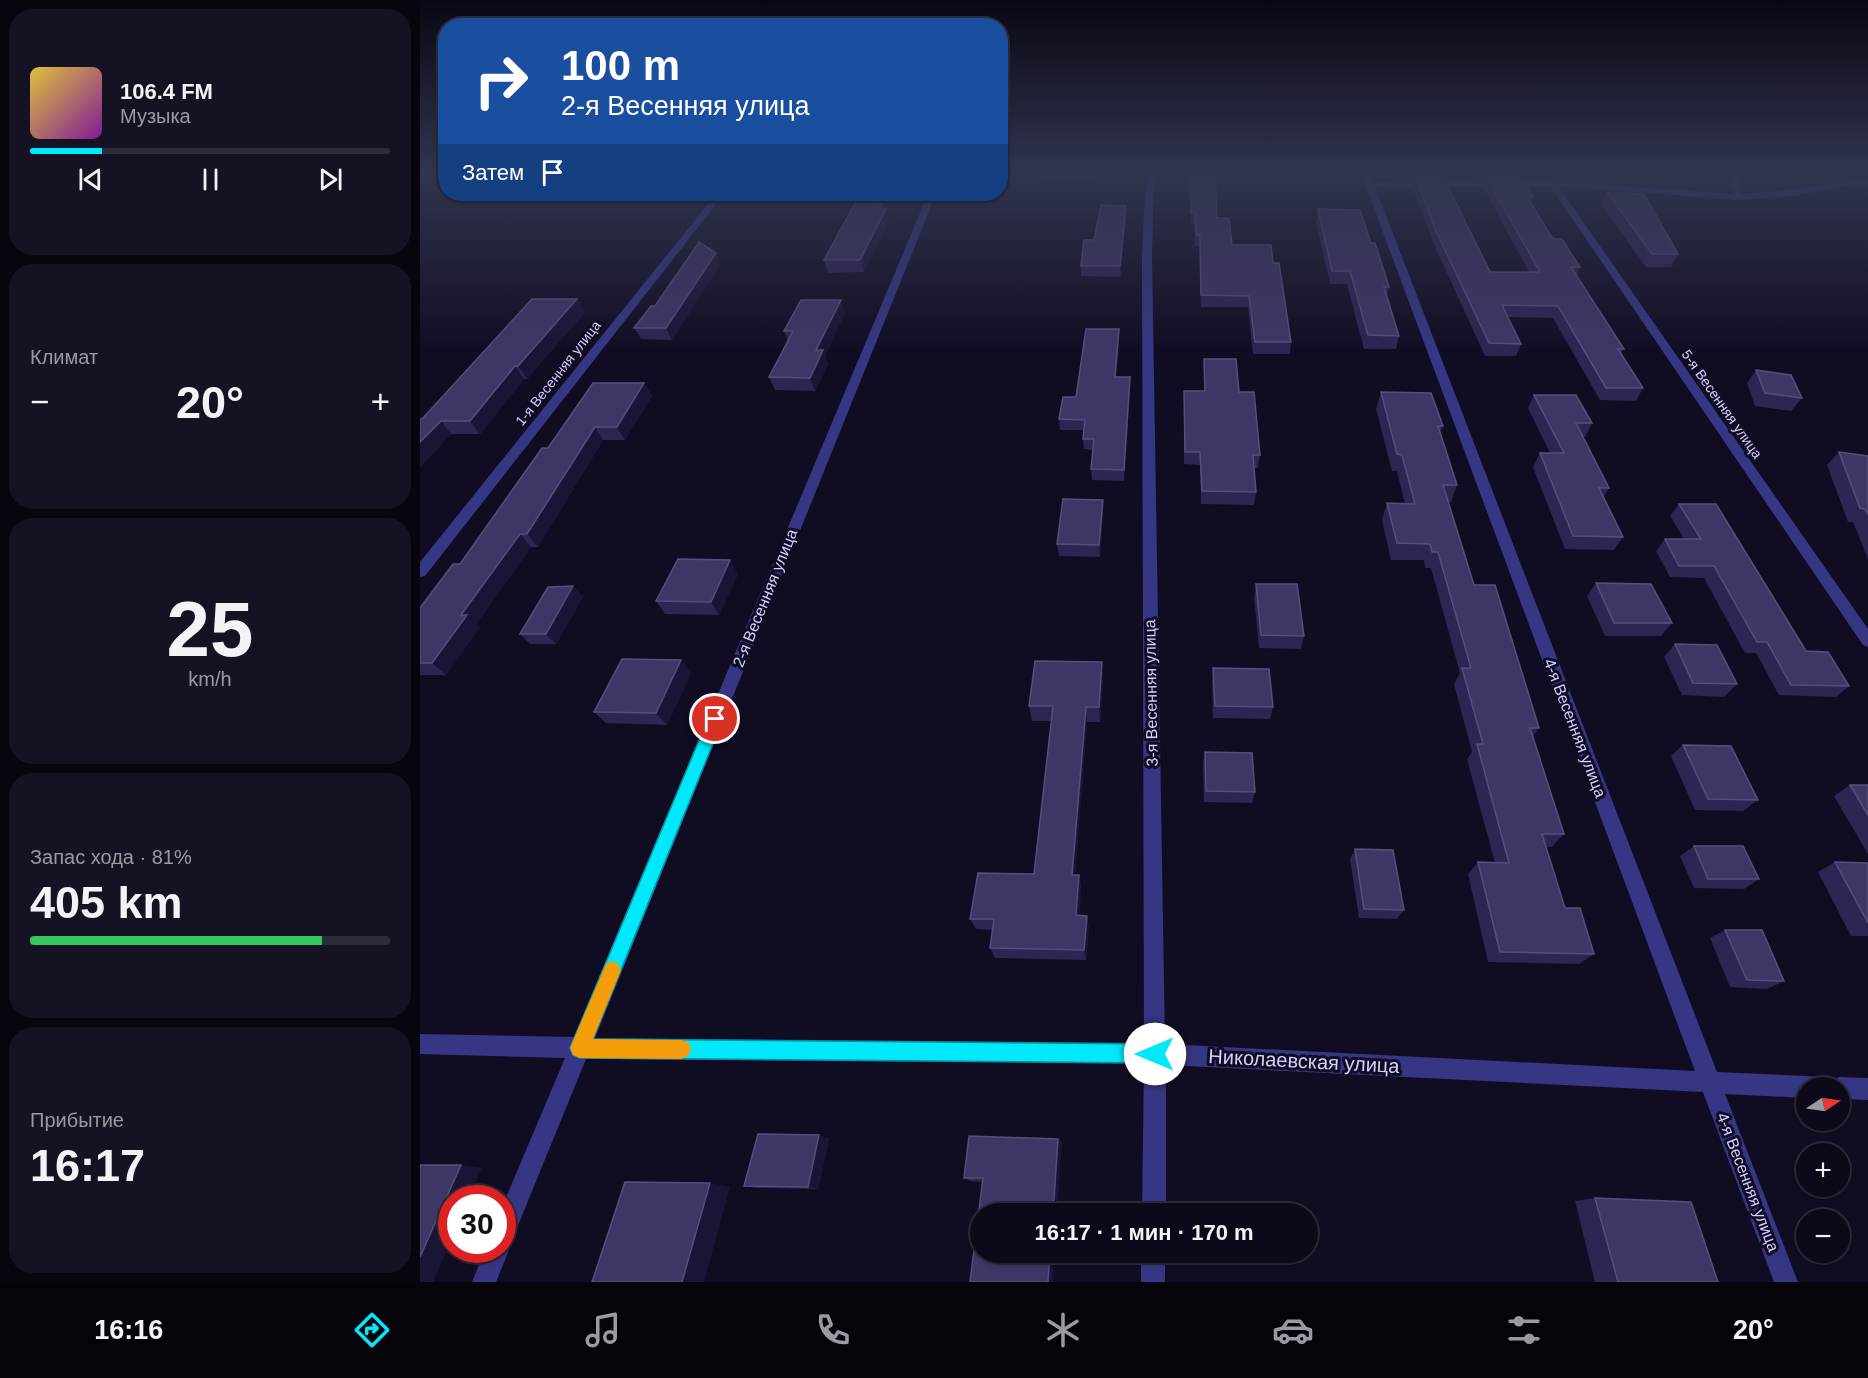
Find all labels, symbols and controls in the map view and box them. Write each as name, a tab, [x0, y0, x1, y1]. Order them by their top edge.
icon: right	[462, 42, 540, 120]
text: 100 m	[561, 42, 680, 89]
text: 106.4 FM	[120, 79, 213, 104]
text: 2-я Весенняя улица	[561, 91, 809, 121]
text: Музыка	[120, 105, 191, 127]
icon: arrive	[536, 156, 569, 189]
text: Затем	[462, 160, 524, 185]
icon: previous	[74, 163, 107, 196]
icon: pause	[194, 163, 227, 196]
icon: next	[314, 163, 347, 196]
street label: 1-я Весенняя улица	[512, 317, 604, 429]
text: Климат	[30, 346, 98, 368]
street label: 5-я Весенняя улица	[1678, 347, 1766, 462]
text: 20°	[176, 377, 244, 428]
text: −	[30, 383, 49, 420]
text: +	[371, 383, 390, 420]
street label: 2-я Весенняя улица	[730, 526, 800, 669]
text: 25	[167, 585, 253, 673]
street label: 3-я Весенняя улица	[1141, 619, 1161, 767]
street label: 4-я Весенняя улица	[1541, 656, 1609, 800]
text: km/h	[188, 668, 232, 690]
pin	[689, 693, 740, 744]
icon: arrive	[698, 702, 731, 735]
text: Запас хода · 81%	[30, 846, 192, 868]
text: 405 km	[30, 877, 183, 928]
position arrow	[1123, 1022, 1187, 1086]
street label: Николаевская улица	[1208, 1045, 1401, 1077]
north arrow	[1796, 1077, 1850, 1131]
map controls	[1796, 1077, 1850, 1263]
text: Прибытие	[30, 1109, 124, 1131]
street label: 4-я Весенняя улица	[1714, 1110, 1782, 1254]
text: 16:17	[30, 1140, 145, 1191]
button: +	[1796, 1143, 1850, 1197]
speed limit sign: 30	[438, 1185, 516, 1263]
button: −	[1796, 1209, 1850, 1263]
text: 16:17 · 1 мин · 170 m	[1034, 1220, 1254, 1245]
icon: directions	[351, 1309, 393, 1351]
icon: music	[582, 1309, 624, 1351]
icon: phone	[812, 1309, 854, 1351]
icon: climate	[1042, 1309, 1084, 1351]
icon: car	[1272, 1309, 1314, 1351]
icon: filters	[1503, 1309, 1545, 1351]
text: 16:16	[94, 1315, 163, 1345]
text: 20°	[1733, 1315, 1774, 1345]

